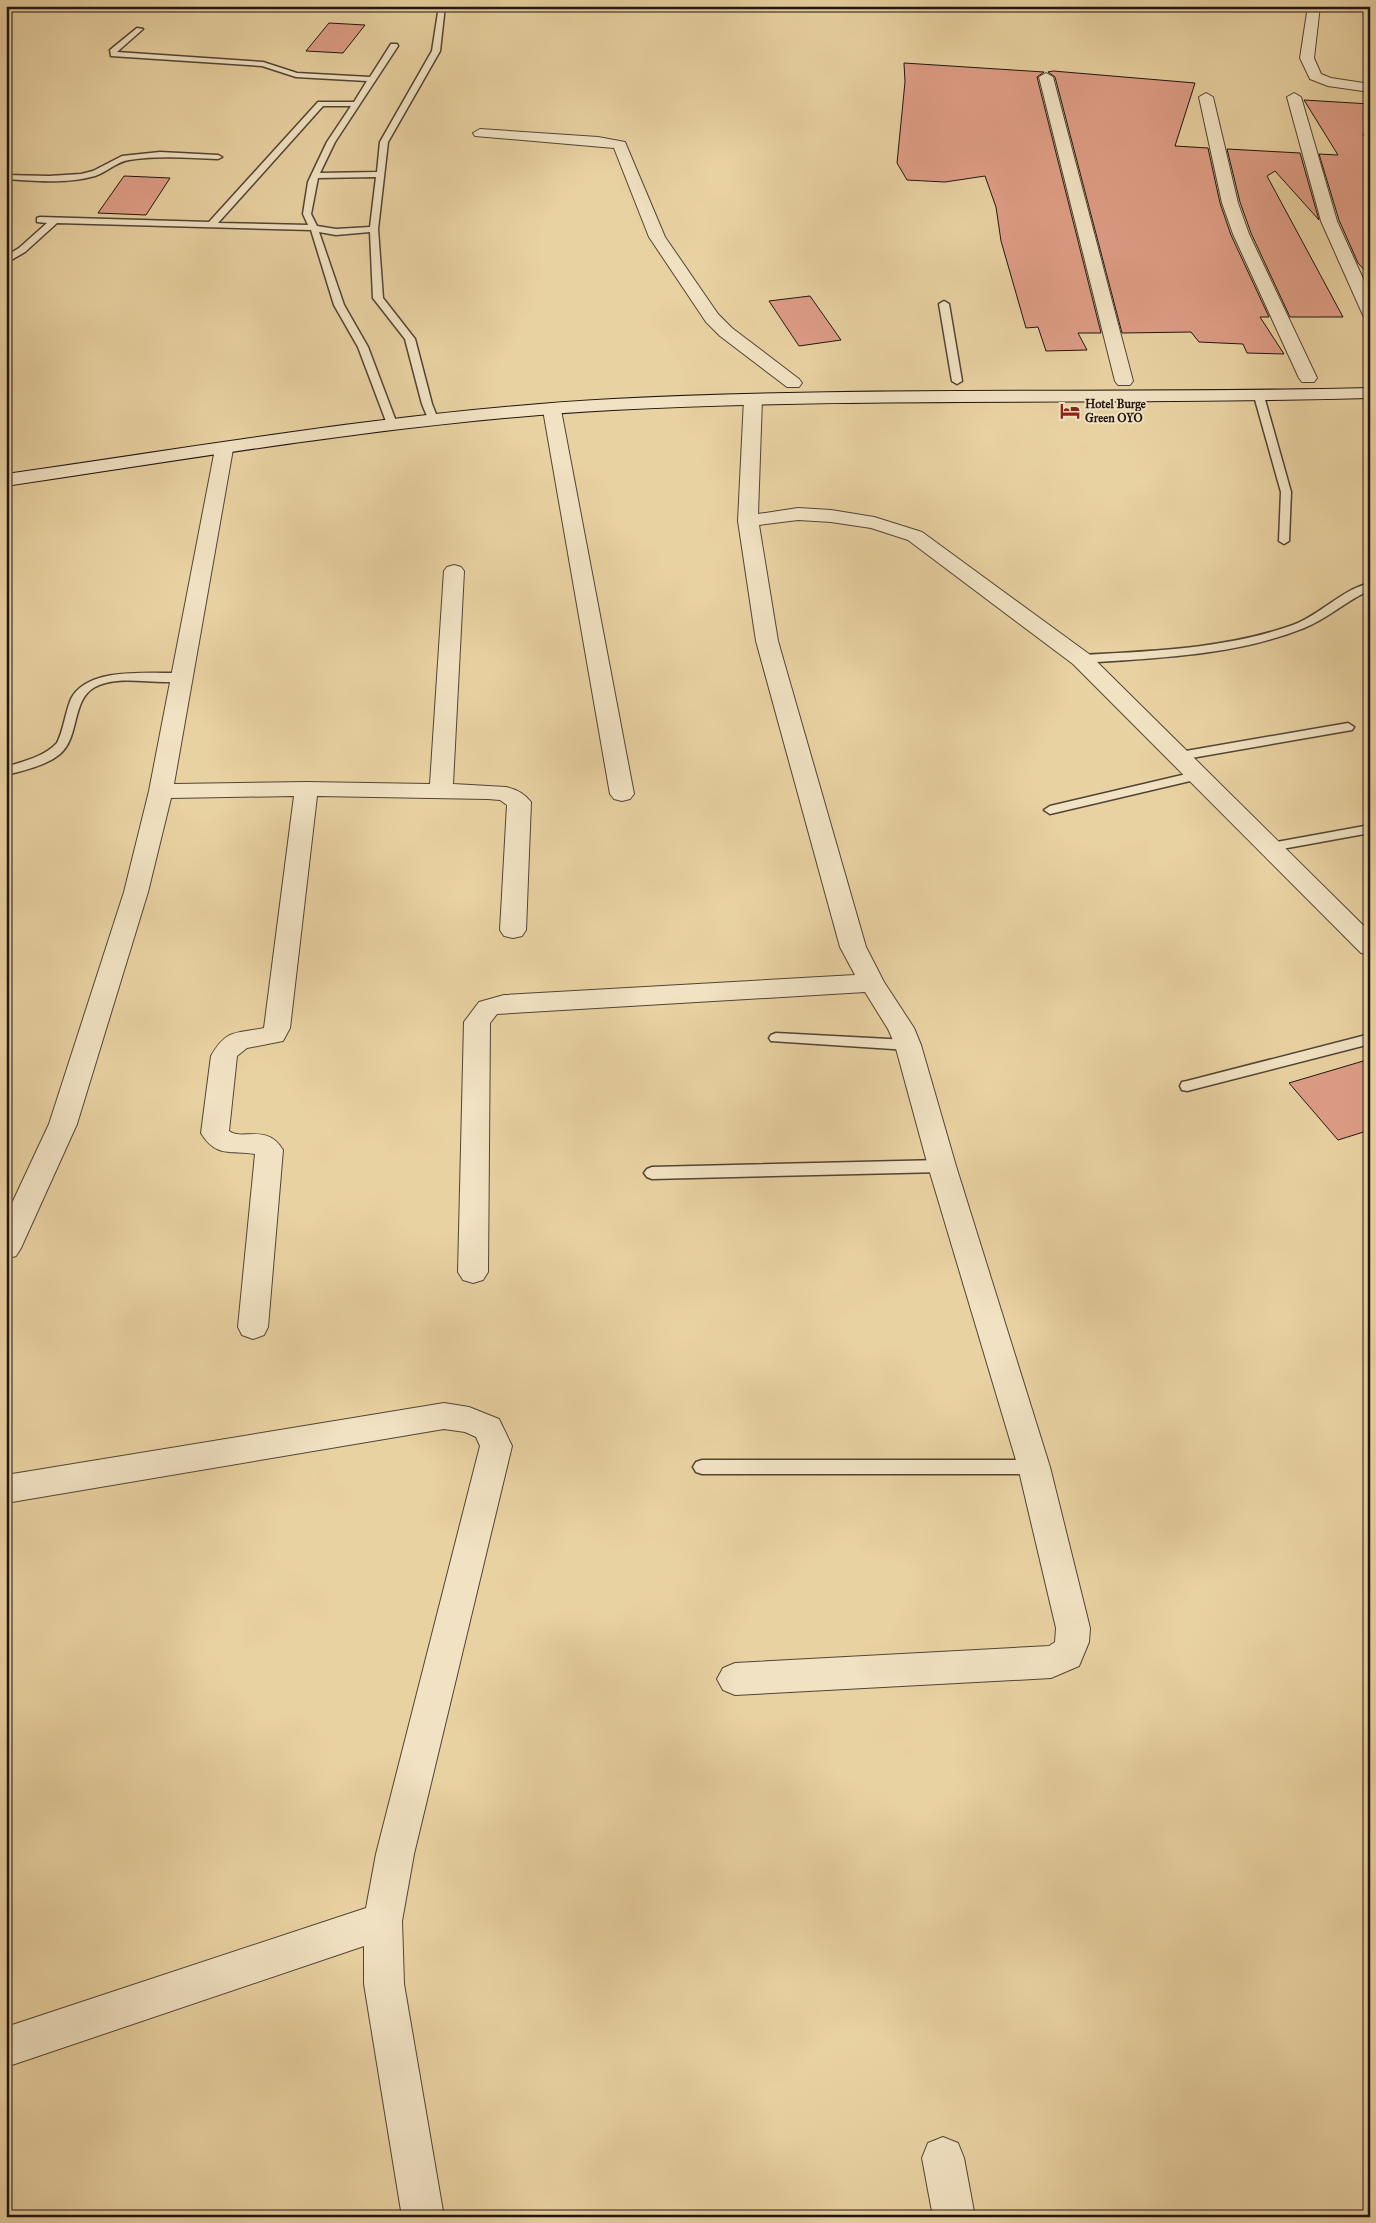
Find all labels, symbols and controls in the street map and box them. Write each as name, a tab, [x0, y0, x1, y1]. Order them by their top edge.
place label: Hotel Burge Green OYO	[1085, 397, 1146, 425]
hotel icon: Hotel Burge Green OYO	[1059, 400, 1081, 422]

